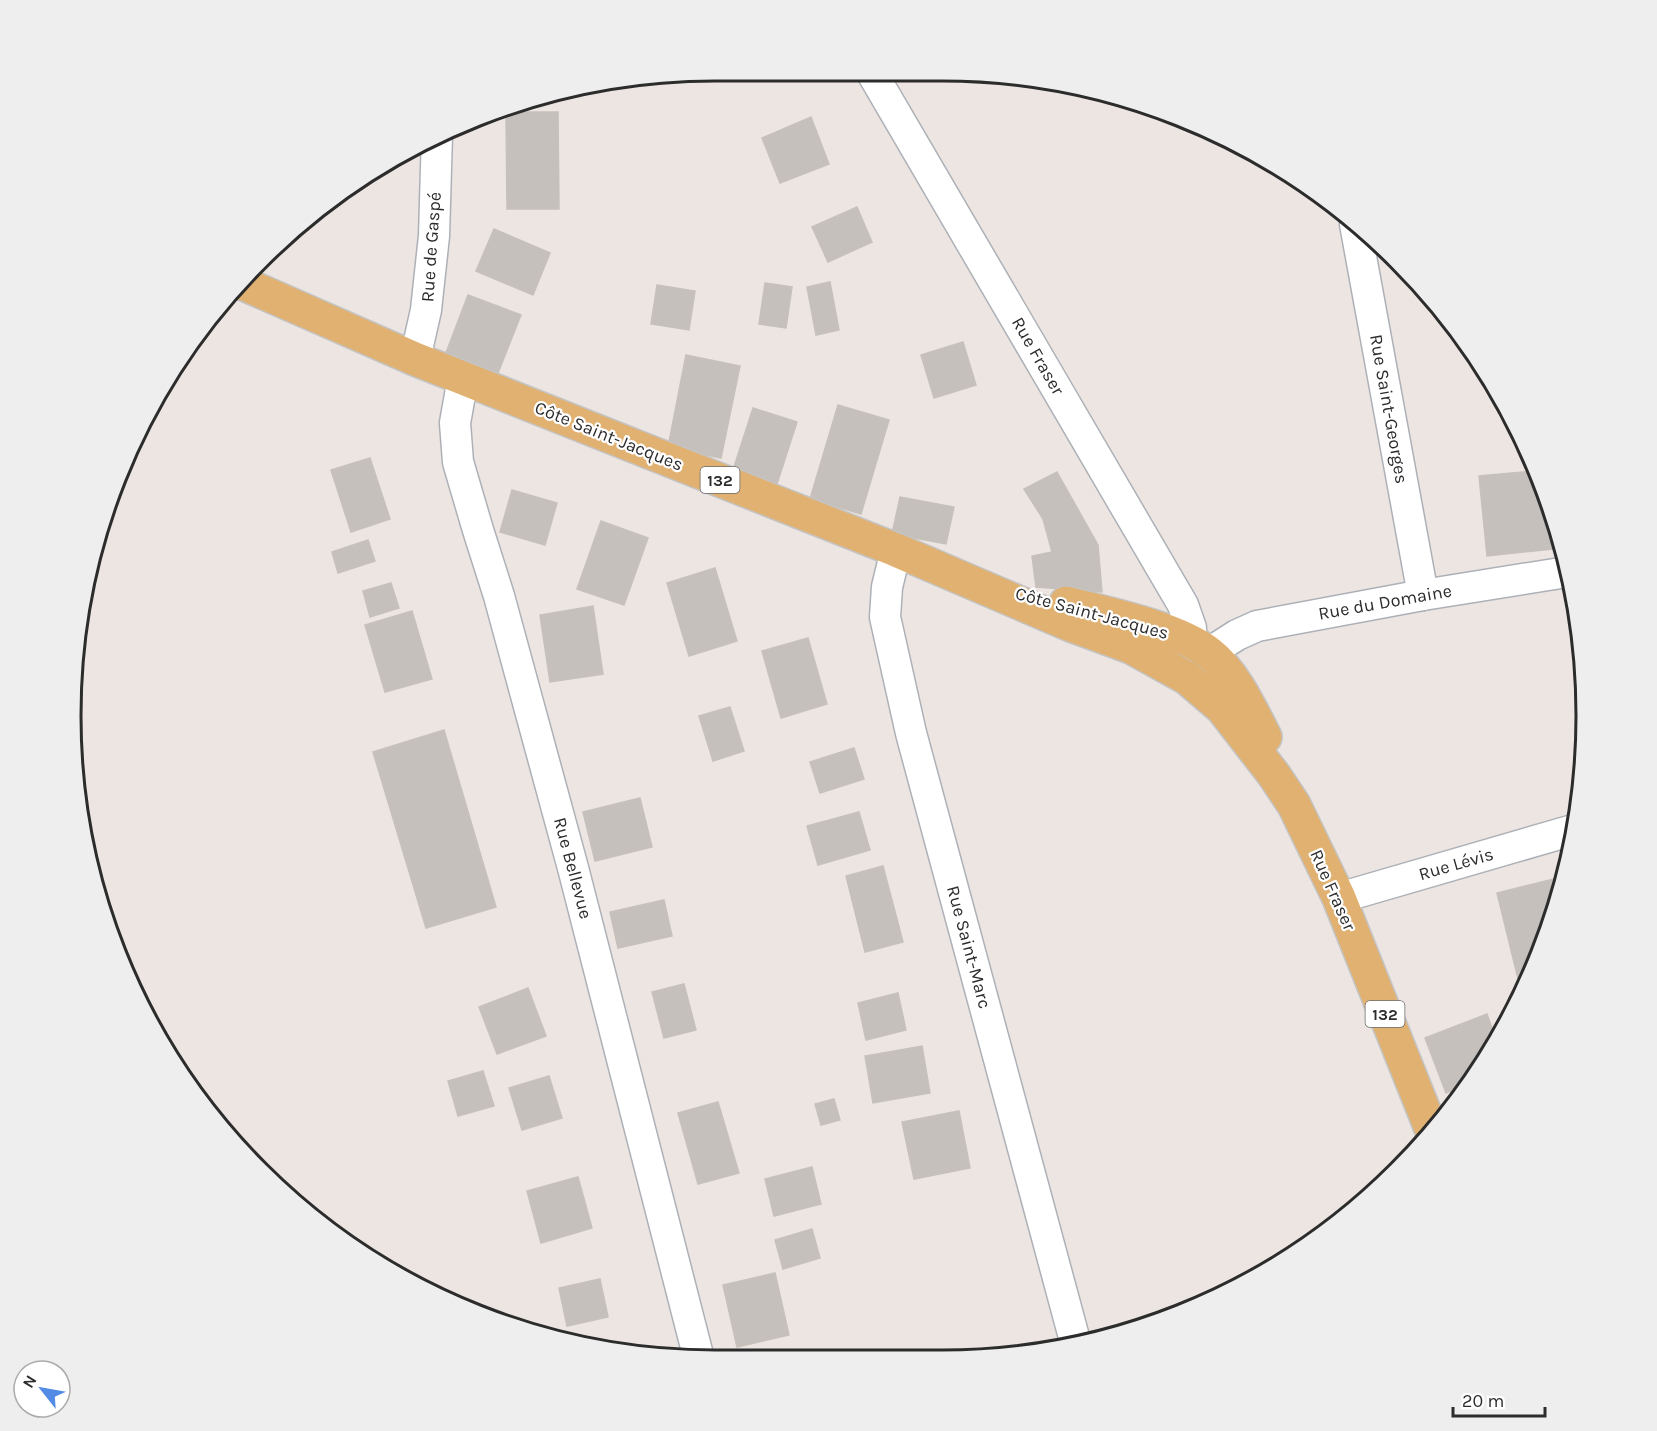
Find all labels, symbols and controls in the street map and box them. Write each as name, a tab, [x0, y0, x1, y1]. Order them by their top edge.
street label: Rue de Gaspé	[416, 191, 446, 303]
street label: Rue Fraser	[1007, 313, 1069, 399]
street label: Rue Saint-Georges	[1365, 333, 1413, 485]
street label: Côte Saint-Jacques	[532, 396, 686, 476]
road number: 132	[700, 467, 740, 493]
street label: Rue du Domaine	[1317, 579, 1453, 625]
street label: Côte Saint-Jacques	[1013, 582, 1171, 644]
street label: Rue Bellevue	[549, 815, 597, 921]
street label: Rue Lévis	[1416, 843, 1496, 885]
street label: Rue Fraser	[1305, 846, 1361, 934]
street label: Rue Saint-Marc	[942, 883, 996, 1011]
road number: 132	[1366, 1001, 1404, 1027]
north arrow	[12, 1359, 72, 1419]
text: N	[18, 1372, 41, 1391]
scale bar	[1453, 1380, 1544, 1418]
text: 20 m	[1462, 1390, 1504, 1412]

